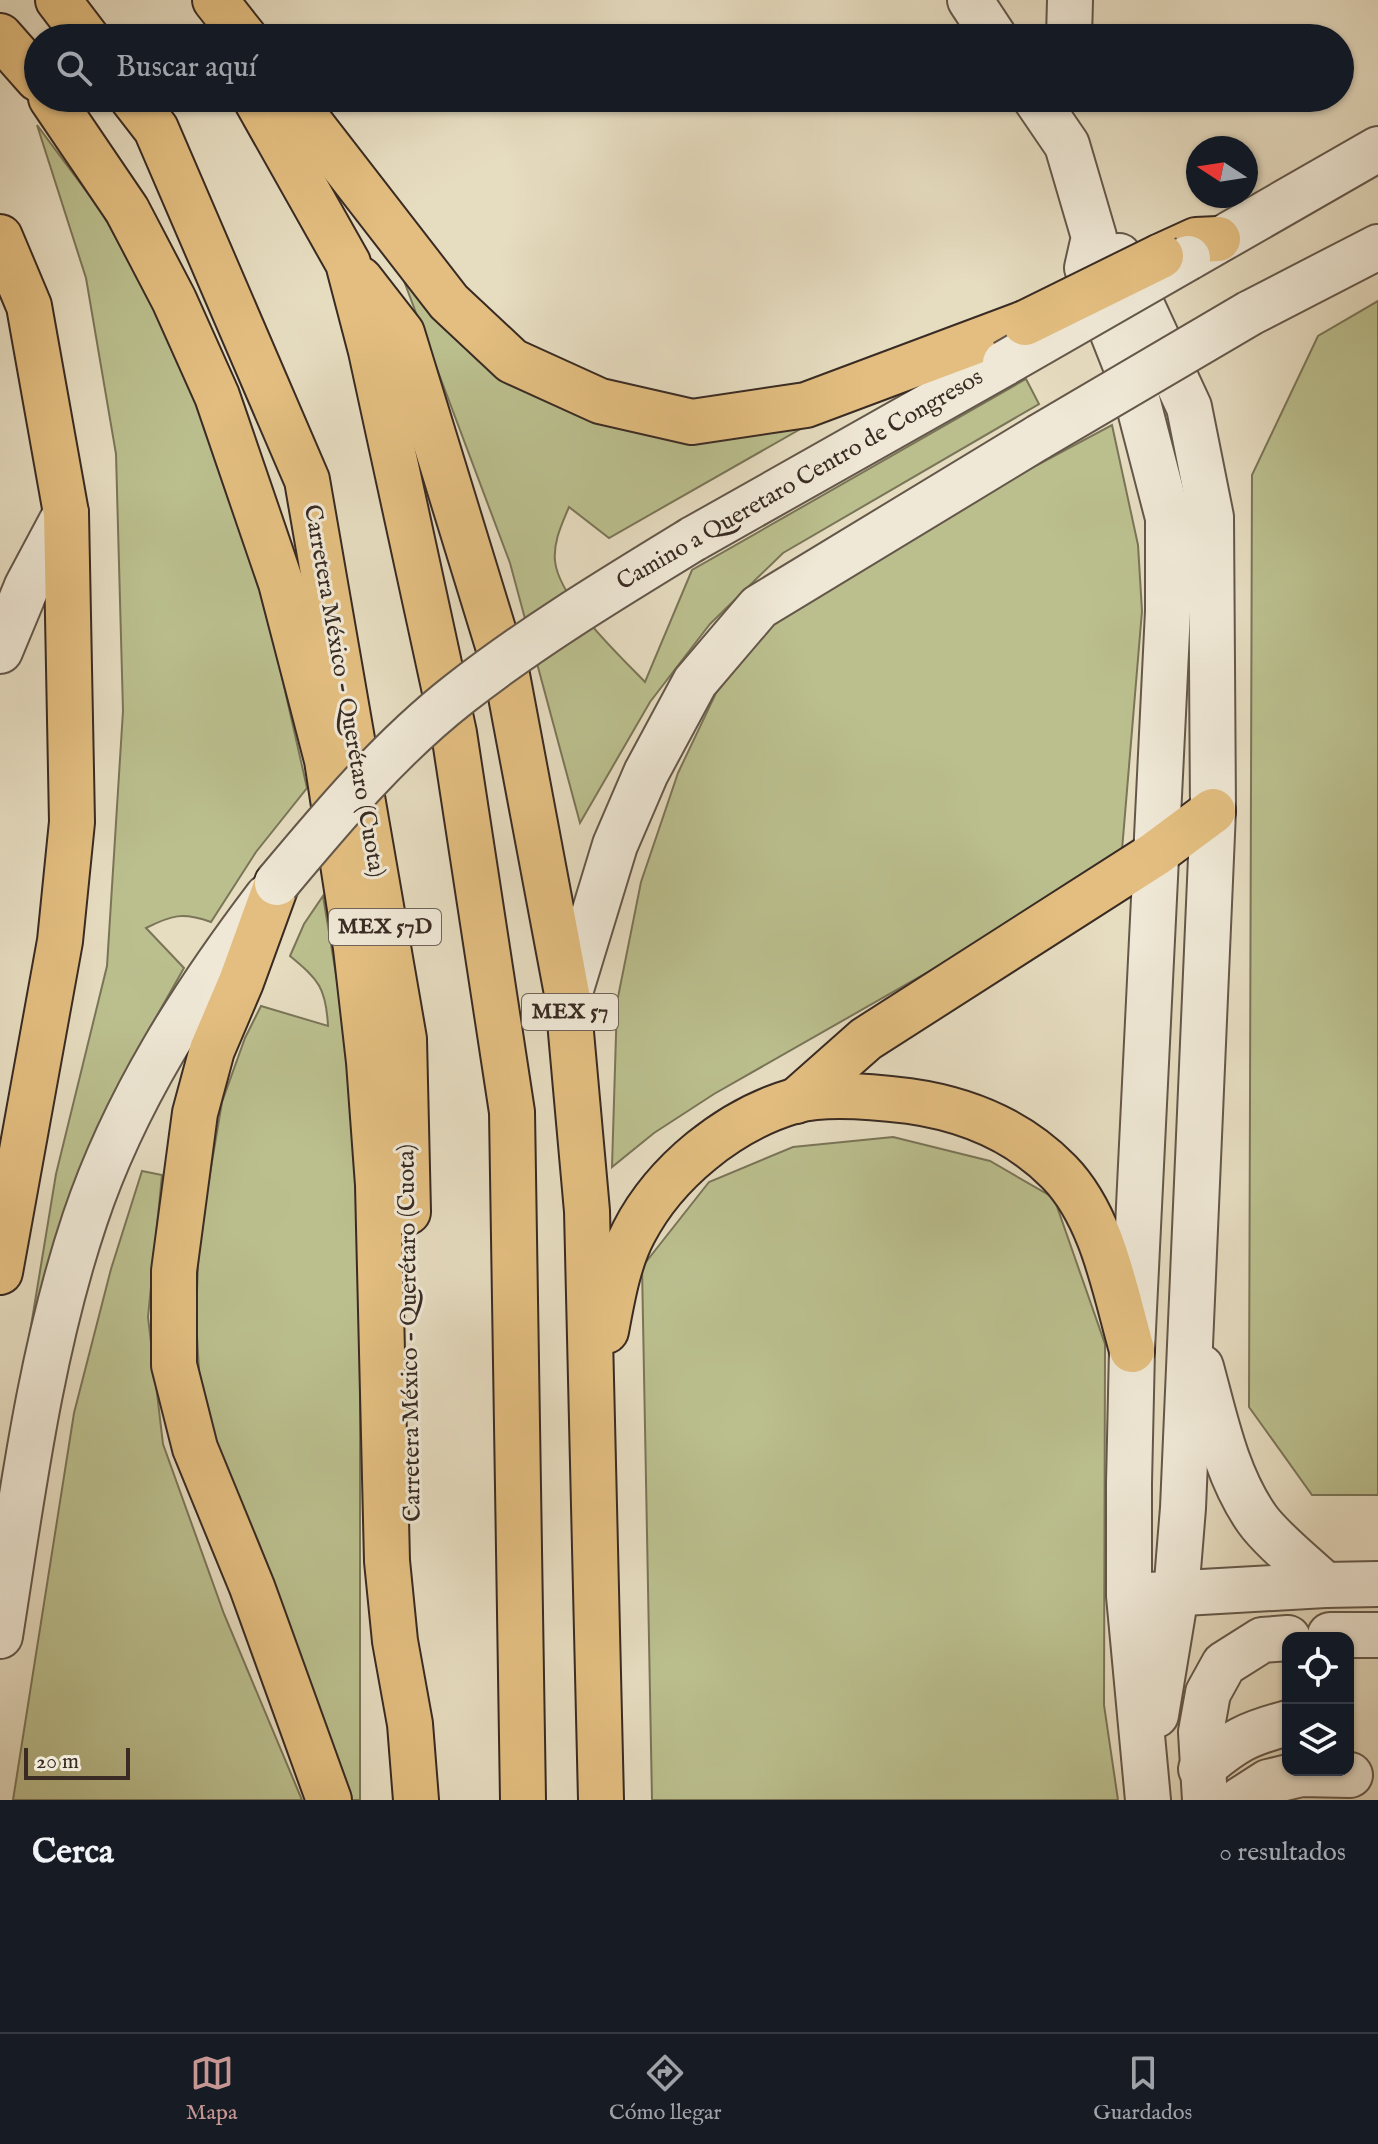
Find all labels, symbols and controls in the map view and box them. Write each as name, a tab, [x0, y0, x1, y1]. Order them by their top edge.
search box	[24, 24, 1354, 112]
icon: search	[52, 46, 96, 90]
text: Buscar aquí	[116, 49, 257, 87]
north arrow	[1186, 136, 1258, 208]
street label: Camino a Queretaro Centro de Congresos	[611, 362, 989, 598]
street label: Carretera México - Querétaro (Cuota)	[296, 502, 392, 880]
road number: MEX 57D	[329, 909, 441, 945]
road number: MEX 57	[522, 994, 618, 1030]
street label: Carretera México - Querétaro (Cuota)	[391, 1144, 429, 1522]
map controls	[1282, 1632, 1354, 1776]
button: locate	[1282, 1632, 1354, 1704]
button: layers	[1282, 1704, 1354, 1776]
scale bar	[24, 1744, 130, 1780]
text: 20 m	[36, 1748, 79, 1776]
text: Cerca	[32, 1831, 114, 1874]
text: 0 resultados	[1219, 1836, 1346, 1869]
tab: Mapa	[186, 2051, 237, 2127]
tab: Cómo llegar	[609, 2051, 722, 2127]
tab: Guardados	[1093, 2051, 1192, 2127]

